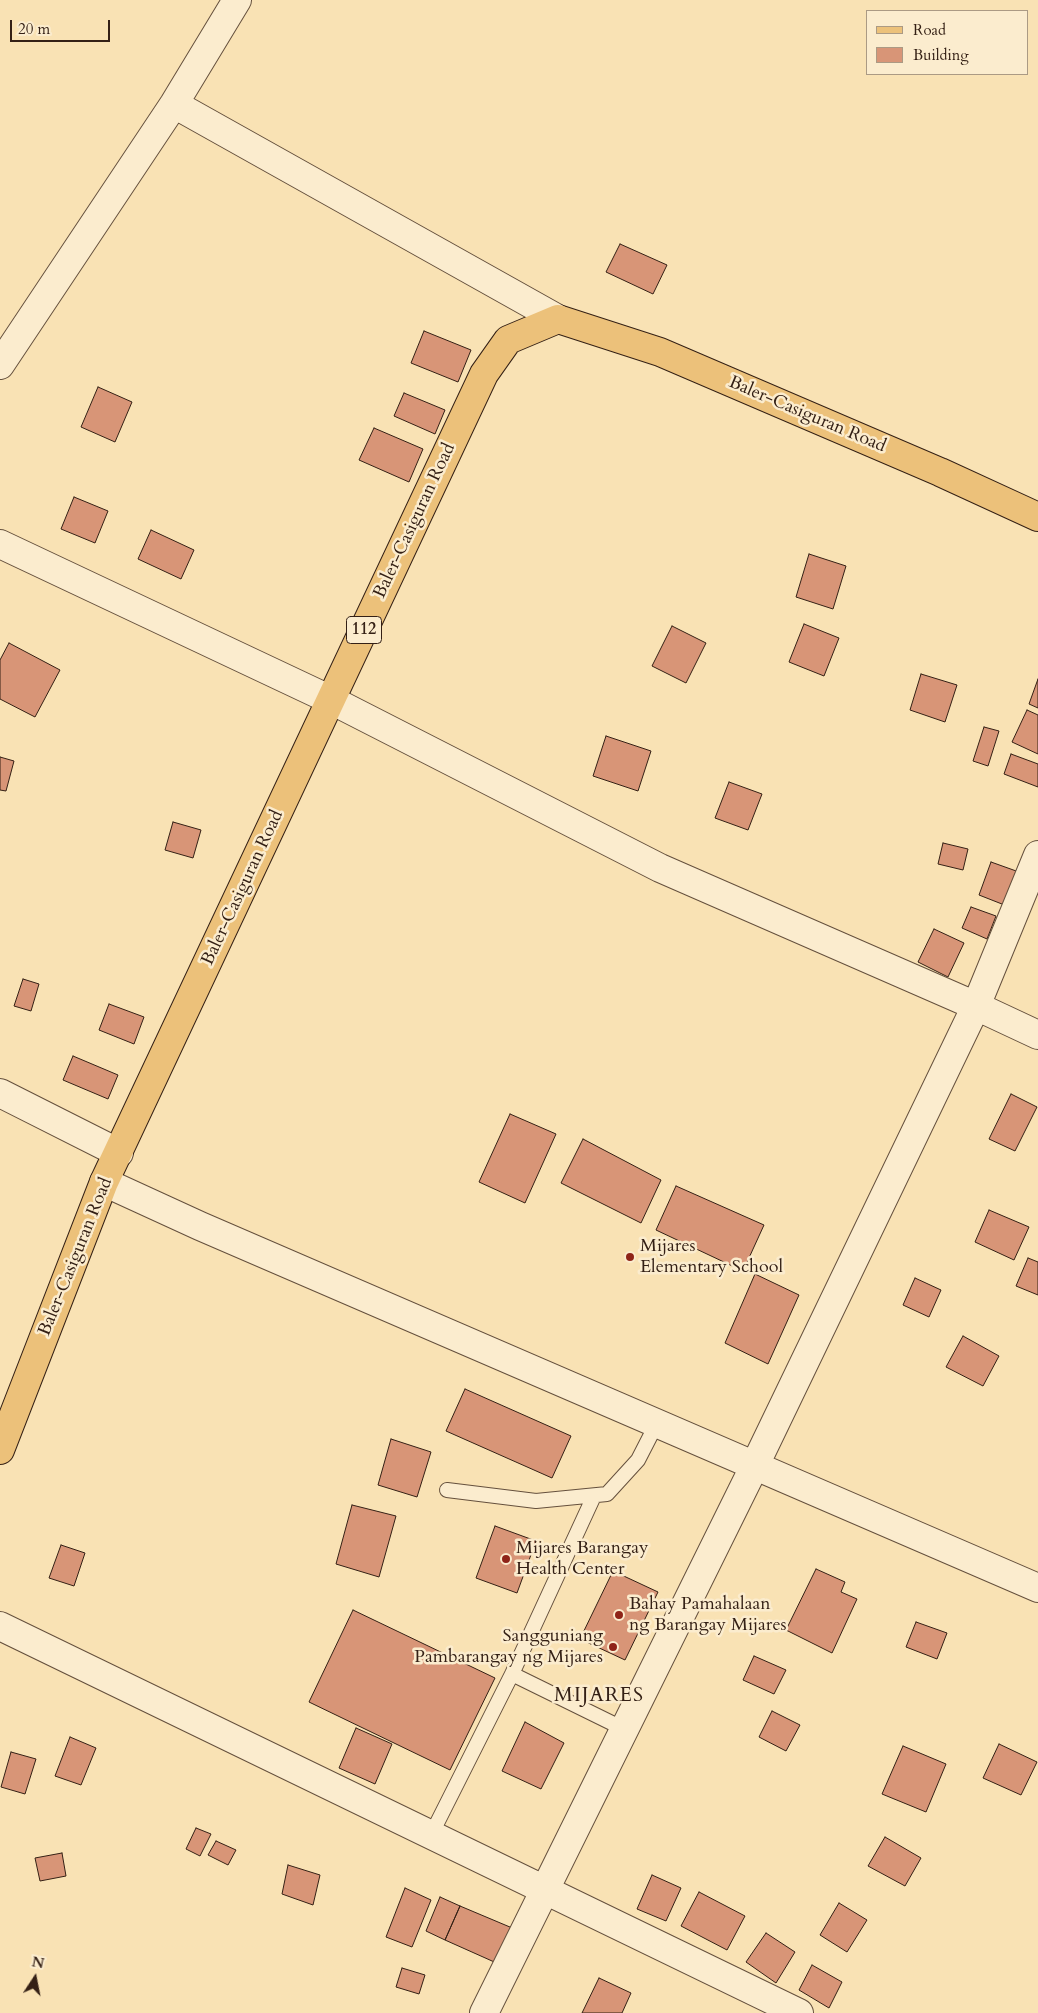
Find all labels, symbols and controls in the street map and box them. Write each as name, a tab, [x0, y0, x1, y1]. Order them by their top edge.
scale bar	[12, 10, 112, 42]
legend	[866, 10, 1028, 75]
text: 20 m	[18, 19, 50, 39]
text: Road	[913, 20, 946, 40]
text: Building	[913, 45, 969, 65]
street label: Baler-Casiguran Road	[725, 372, 889, 458]
street label: Baler-Casiguran Road	[370, 440, 460, 602]
road number: 112	[346, 616, 382, 644]
street label: Baler-Casiguran Road	[198, 807, 288, 969]
street label: Baler-Casiguran Road	[34, 1175, 118, 1339]
place label: Mijares Elementary School	[640, 1236, 783, 1278]
marker: Mijares Elementary School	[624, 1251, 636, 1263]
place label: Mijares Barangay Health Center	[516, 1538, 648, 1580]
marker: Mijares Barangay Health Center	[500, 1553, 512, 1565]
place label: Bahay Pamahalaan ng Barangay Mijares	[629, 1594, 787, 1636]
marker: Bahay Pamahalaan ng Barangay Mijares	[613, 1609, 625, 1621]
place label: Sangguniang Pambarangay ng Mijares	[414, 1626, 603, 1668]
marker: Sangguniang Pambarangay ng Mijares	[607, 1641, 619, 1653]
district label: MIJARES	[553, 1684, 645, 1708]
text: N	[30, 1952, 46, 1973]
north arrow	[10, 1953, 60, 2003]

